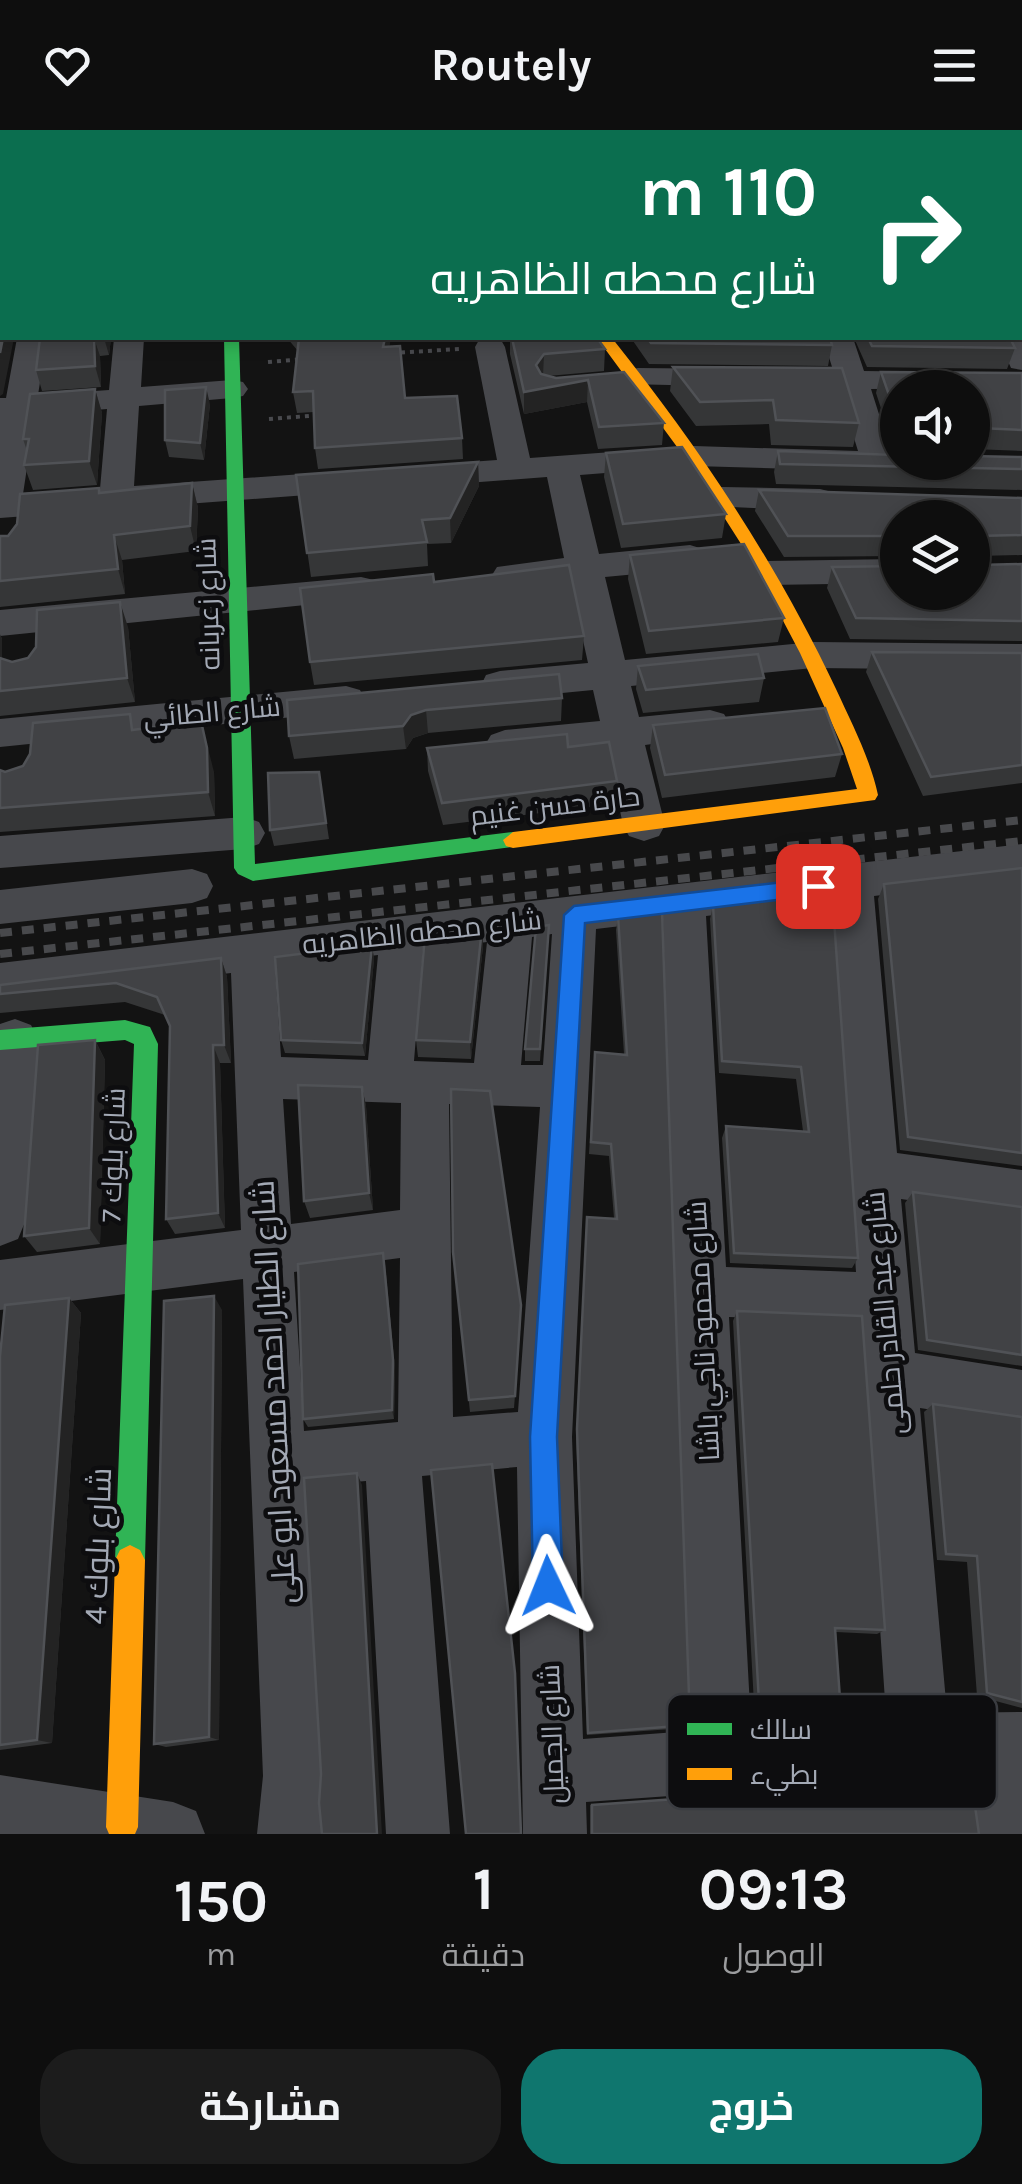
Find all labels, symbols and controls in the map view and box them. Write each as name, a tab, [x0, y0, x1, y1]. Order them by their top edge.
icon: heart	[40, 38, 95, 93]
icon: menu	[927, 38, 982, 93]
text: Routely	[431, 39, 591, 91]
text: 110 m	[639, 151, 817, 233]
icon: right	[852, 170, 982, 300]
text: شارع محطه الظاهريه	[430, 253, 817, 305]
map controls	[880, 370, 990, 610]
button: sound	[880, 370, 990, 480]
button: layers	[880, 500, 990, 610]
street label: شارع زعربانه	[189, 537, 229, 671]
street label: شارع الطائي	[142, 690, 282, 739]
street label: حارة حسن غنيم	[468, 779, 642, 836]
pin	[776, 844, 861, 929]
icon: arrive	[791, 859, 846, 914]
street label: شارع محطه الظاهريه	[301, 903, 544, 963]
street label: شارع بلوك 7	[94, 1087, 134, 1223]
street label: شارع الطيار احمد مسعود ابو على	[244, 1179, 307, 1605]
street label: شارع عبد القادر حلمى	[858, 1190, 914, 1436]
street label: شارع محمود ناجي باشا	[680, 1200, 731, 1462]
street label: شارع بلوك 4	[77, 1467, 122, 1625]
position arrow	[496, 1534, 600, 1638]
street label: شارع الجميل	[533, 1664, 573, 1804]
legend	[667, 1694, 997, 1809]
text: سالك	[750, 1713, 812, 1746]
text: بطيء	[750, 1758, 818, 1796]
text: 1	[473, 1854, 494, 1924]
text: 09:13	[699, 1854, 848, 1924]
text: 150	[174, 1866, 268, 1936]
text: m	[206, 1936, 236, 1973]
text: دقيقة	[442, 1937, 525, 1974]
text: الوصول	[723, 1937, 824, 1974]
button: مشاركة	[40, 2049, 501, 2164]
button: خروج	[521, 2049, 982, 2164]

